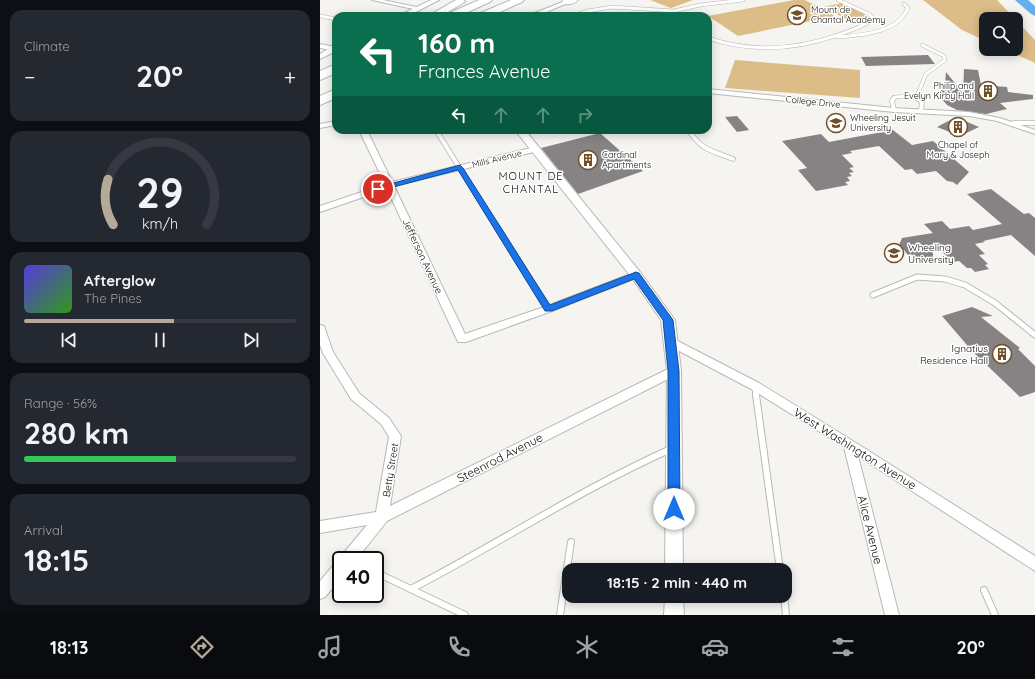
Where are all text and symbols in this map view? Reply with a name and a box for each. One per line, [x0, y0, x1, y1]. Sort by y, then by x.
school or university icon: Mount de Chantal Academy [786, 4, 808, 26]
place label: Mount de Chantal Academy [811, 4, 885, 25]
map controls [979, 12, 1023, 56]
button: search [979, 12, 1023, 56]
text: 160 m [418, 25, 495, 60]
icon: left [352, 28, 404, 80]
text: Climate [24, 38, 70, 54]
text: 20° [136, 57, 183, 95]
text: Frances Avenue [418, 60, 550, 83]
text: − [24, 63, 35, 91]
text: + [284, 63, 296, 91]
place label: Philip and Evelyn Kirby Hall [904, 80, 974, 101]
building icon: Philip and Evelyn Kirby Hall [977, 80, 999, 102]
street label: College Drive [785, 93, 841, 110]
icon: left [448, 104, 470, 126]
icon: ahead [490, 104, 512, 126]
icon: ahead [532, 104, 554, 126]
icon: right [574, 104, 596, 126]
school or university icon: Wheeling Jesuit University [825, 112, 847, 134]
place label: Wheeling Jesuit University [850, 112, 916, 133]
building icon: Chapel of Mary & Joseph [947, 116, 969, 138]
place label: Chapel of Mary & Joseph [927, 139, 989, 160]
street label: Mills Avenue [471, 147, 523, 170]
building icon: Cardinal Apartments [577, 149, 599, 171]
place label: Cardinal Apartments [602, 149, 651, 170]
text: 29 [136, 165, 184, 217]
district label: MOUNT DE CHANTAL [498, 169, 564, 196]
pin [361, 172, 395, 206]
icon: arrive [367, 178, 389, 200]
text: km/h [142, 214, 178, 232]
street label: Jefferson Avenue [399, 217, 446, 296]
place label: Wheeling University [908, 241, 954, 266]
school or university icon: Wheeling University [883, 242, 905, 264]
text: Afterglow [84, 271, 156, 290]
text: The Pines [84, 290, 142, 306]
icon: previous [58, 329, 80, 351]
icon: pause [149, 329, 171, 351]
icon: next [240, 329, 262, 351]
place label: Ignatius Residence Hall [920, 342, 988, 367]
building icon: Ignatius Residence Hall [991, 343, 1013, 365]
text: Range · 56% [24, 395, 97, 411]
street label: West Washington Avenue [791, 405, 920, 493]
text: 280 km [24, 414, 129, 452]
street label: Steenrod Avenue [454, 429, 545, 486]
street label: Betty Street [380, 441, 401, 498]
position arrow [653, 488, 695, 530]
street label: Alice Avenue [855, 494, 886, 566]
text: Arrival [24, 522, 63, 538]
text: 18:15 [24, 541, 89, 579]
speed limit sign: 40 [332, 551, 384, 603]
text: 18:15 · 2 min · 440 m [607, 573, 747, 592]
icon: directions [188, 633, 216, 661]
icon: music [316, 633, 344, 661]
icon: phone [445, 633, 473, 661]
icon: climate [573, 633, 601, 661]
icon: car [701, 633, 729, 661]
icon: filters [829, 633, 857, 661]
text: 18:13 [50, 636, 88, 659]
text: 20° [957, 636, 985, 659]

